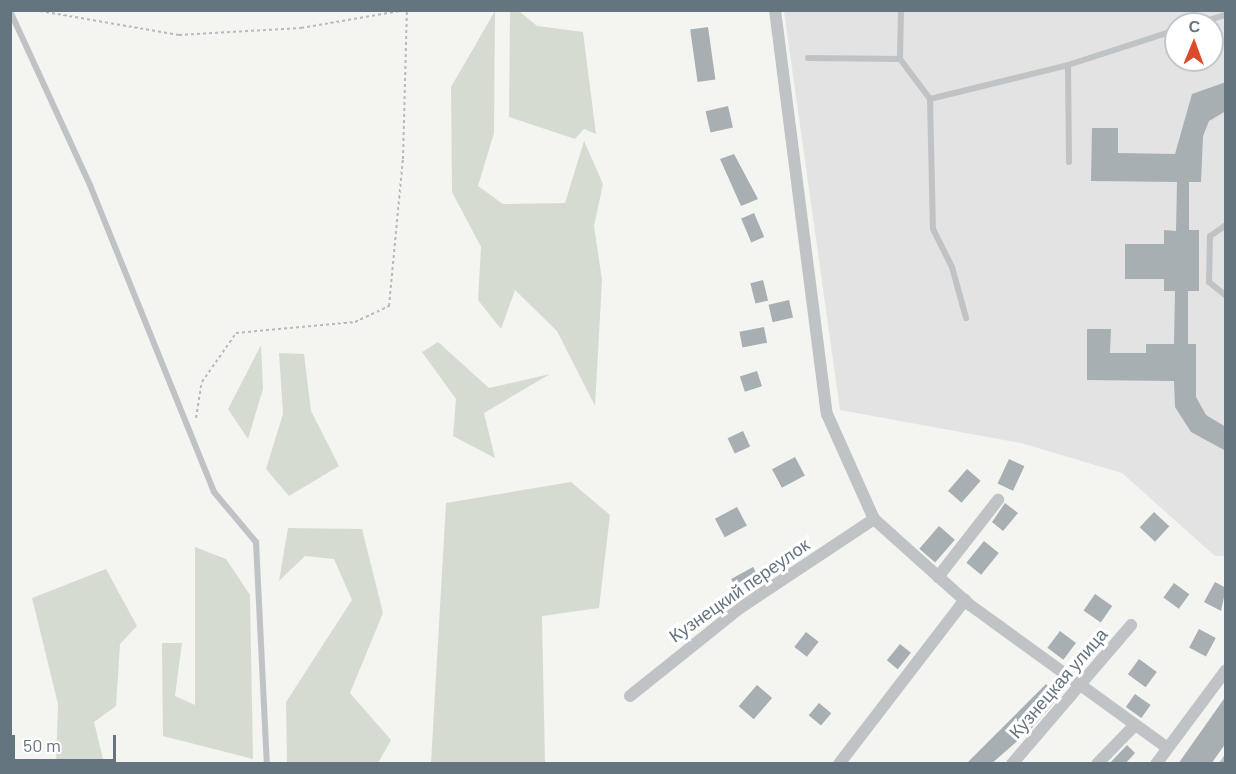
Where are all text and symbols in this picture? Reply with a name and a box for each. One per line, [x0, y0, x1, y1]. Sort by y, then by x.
north arrow [1164, 12, 1224, 72]
text: С [1188, 16, 1200, 35]
street label: Кузнецкий переулок [665, 533, 813, 647]
street label: Кузнецкая улица [1004, 623, 1112, 743]
scale bar [15, 723, 118, 761]
text: 50 m [23, 734, 61, 756]

